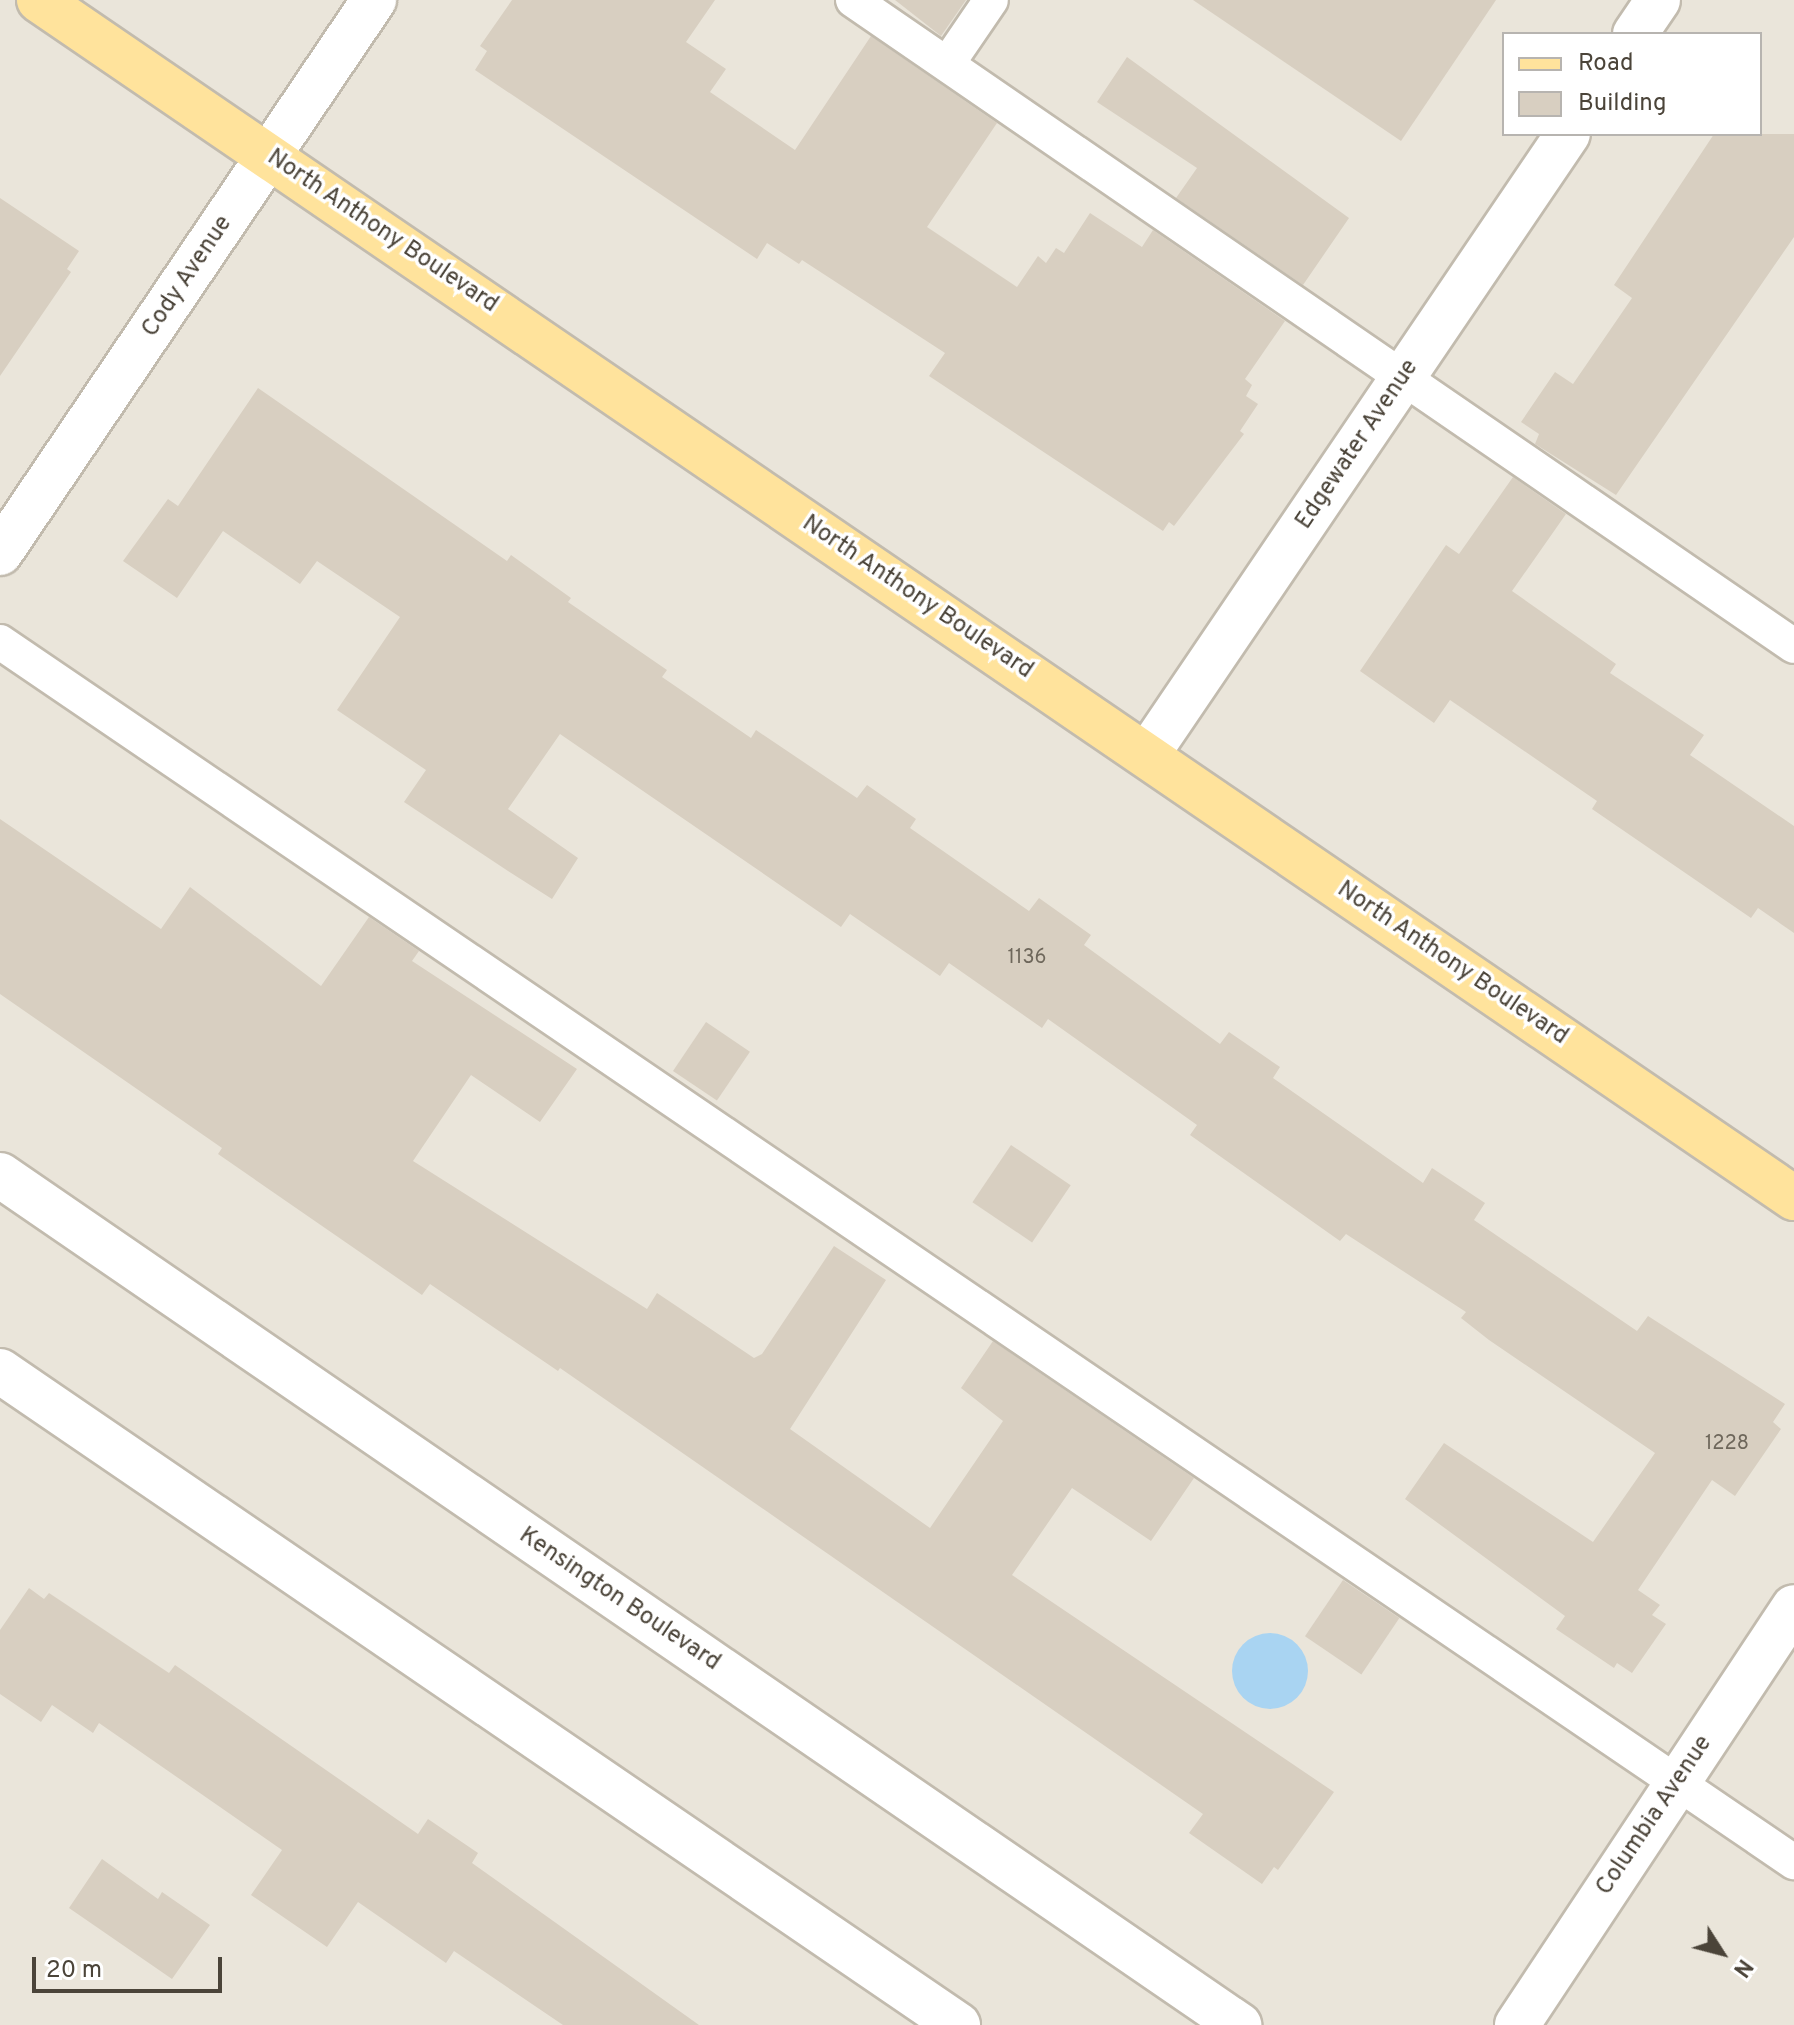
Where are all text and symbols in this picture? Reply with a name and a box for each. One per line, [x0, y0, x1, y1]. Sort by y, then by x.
legend [1502, 32, 1762, 136]
text: Road [1578, 49, 1634, 79]
text: Building [1578, 89, 1667, 119]
street label: North Anthony Boulevard [261, 144, 503, 320]
street label: Cody Avenue [137, 210, 239, 344]
street label: Edgewater Avenue [1290, 354, 1426, 536]
street label: North Anthony Boulevard [796, 510, 1038, 686]
street label: North Anthony Boulevard [1331, 876, 1573, 1052]
house number: 1136 [1008, 946, 1046, 970]
house number: 1228 [1705, 1432, 1749, 1456]
street label: Kensington Boulevard [513, 1522, 725, 1678]
street label: Columbia Avenue [1591, 1730, 1719, 1902]
north arrow [1682, 1913, 1762, 1993]
scale bar [36, 1941, 226, 1991]
text: N [1726, 1953, 1757, 1982]
text: 20 m [46, 1956, 102, 1986]

